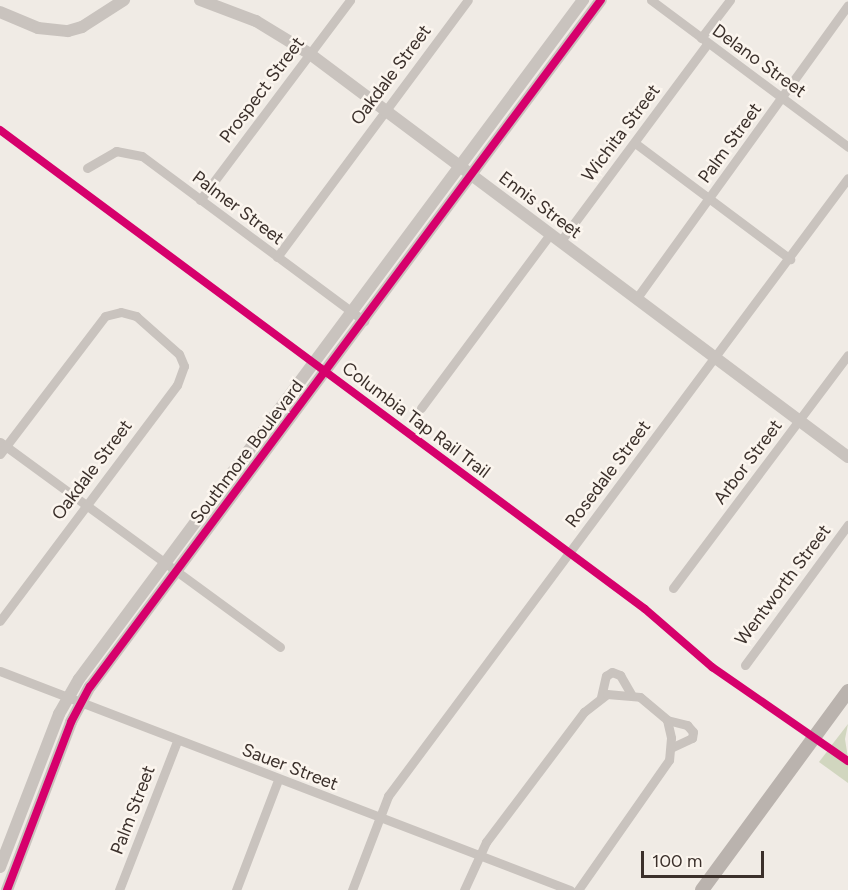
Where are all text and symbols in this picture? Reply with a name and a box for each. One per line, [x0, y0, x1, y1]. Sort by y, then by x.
street label: Delano Street [708, 20, 810, 102]
street label: Oakdale Street [346, 21, 436, 129]
street label: Prospect Street [215, 33, 309, 147]
street label: Wichita Street [577, 80, 665, 186]
street label: Palm Street [694, 99, 766, 187]
street label: Palmer Street [188, 166, 288, 250]
street label: Ennis Street [494, 167, 586, 243]
street label: Columbia Tap Rail Trail [338, 357, 494, 483]
street label: Southmore Boulevard [186, 376, 308, 528]
street label: Arbor Street [709, 415, 787, 509]
street label: Oakdale Street [47, 416, 137, 524]
street label: Rosedale Street [561, 416, 655, 532]
street label: Wentworth Street [731, 520, 835, 650]
street label: Sauer Street [239, 739, 341, 795]
street label: Palm Street [106, 762, 160, 858]
scale bar [644, 839, 767, 877]
text: 100 m [652, 850, 702, 872]

